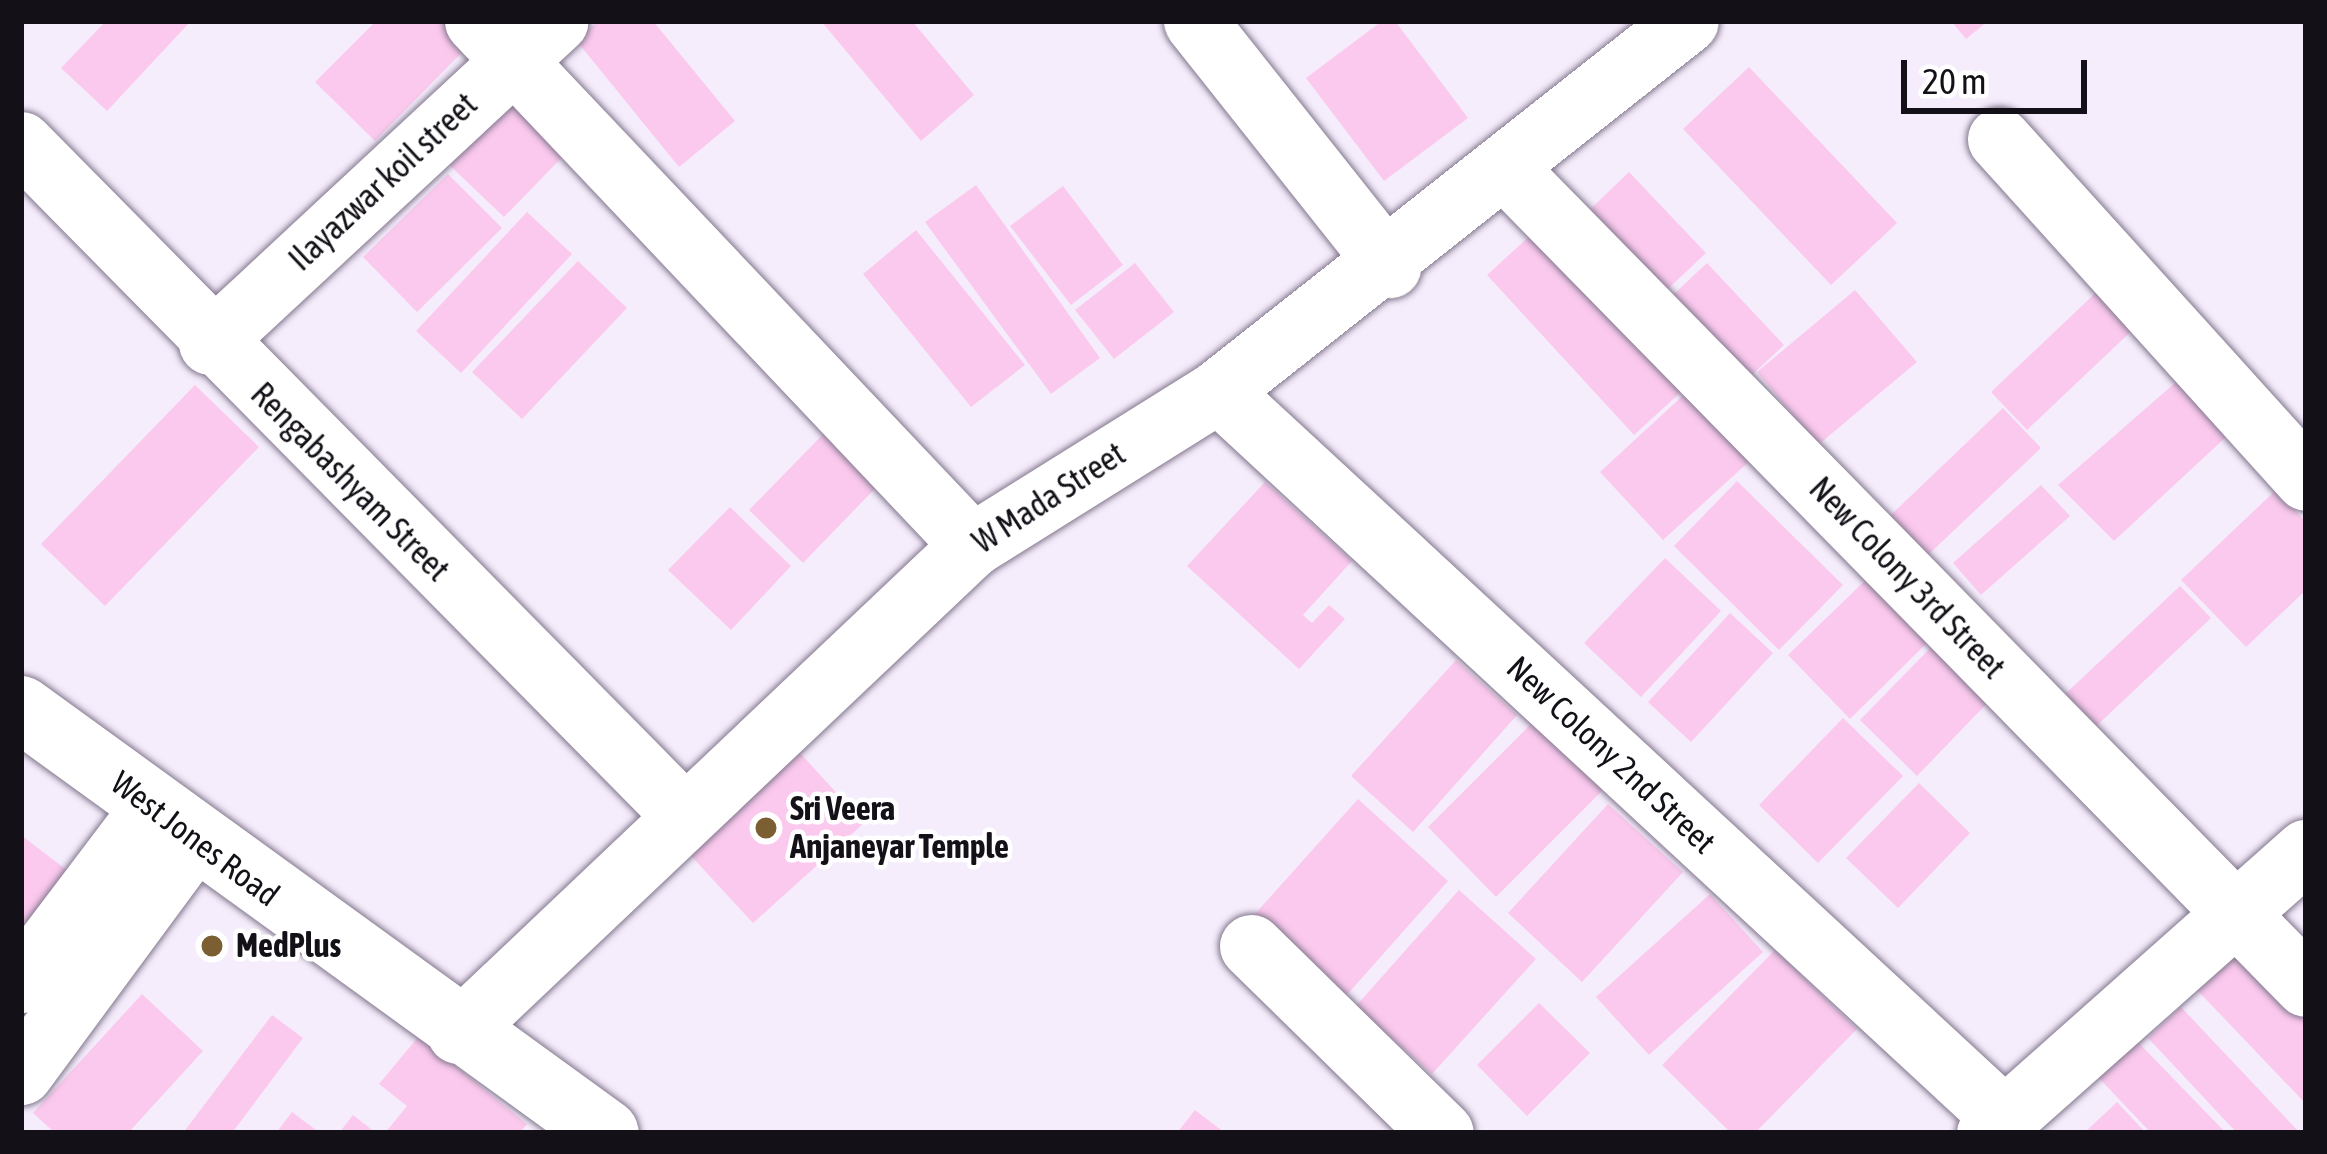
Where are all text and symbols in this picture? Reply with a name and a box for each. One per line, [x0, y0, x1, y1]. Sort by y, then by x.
scale bar [1907, 36, 2093, 110]
text: 20 m [1922, 60, 1987, 102]
street label: Ilayazwar koil street [281, 85, 485, 279]
street label: Rengabashyam Street [243, 375, 457, 589]
street label: W Mada Street [965, 434, 1133, 562]
street label: New Colony 3rd Street [1801, 469, 2013, 687]
street label: New Colony 2nd Street [1498, 648, 1724, 862]
street label: West Jones Road [103, 763, 287, 915]
place label: Sri Veera Anjaneyar Temple [790, 789, 1009, 867]
marker: Sri Veera Anjaneyar Temple [753, 815, 779, 841]
place label: MedPlus [236, 926, 341, 966]
marker: MedPlus [199, 933, 225, 959]

